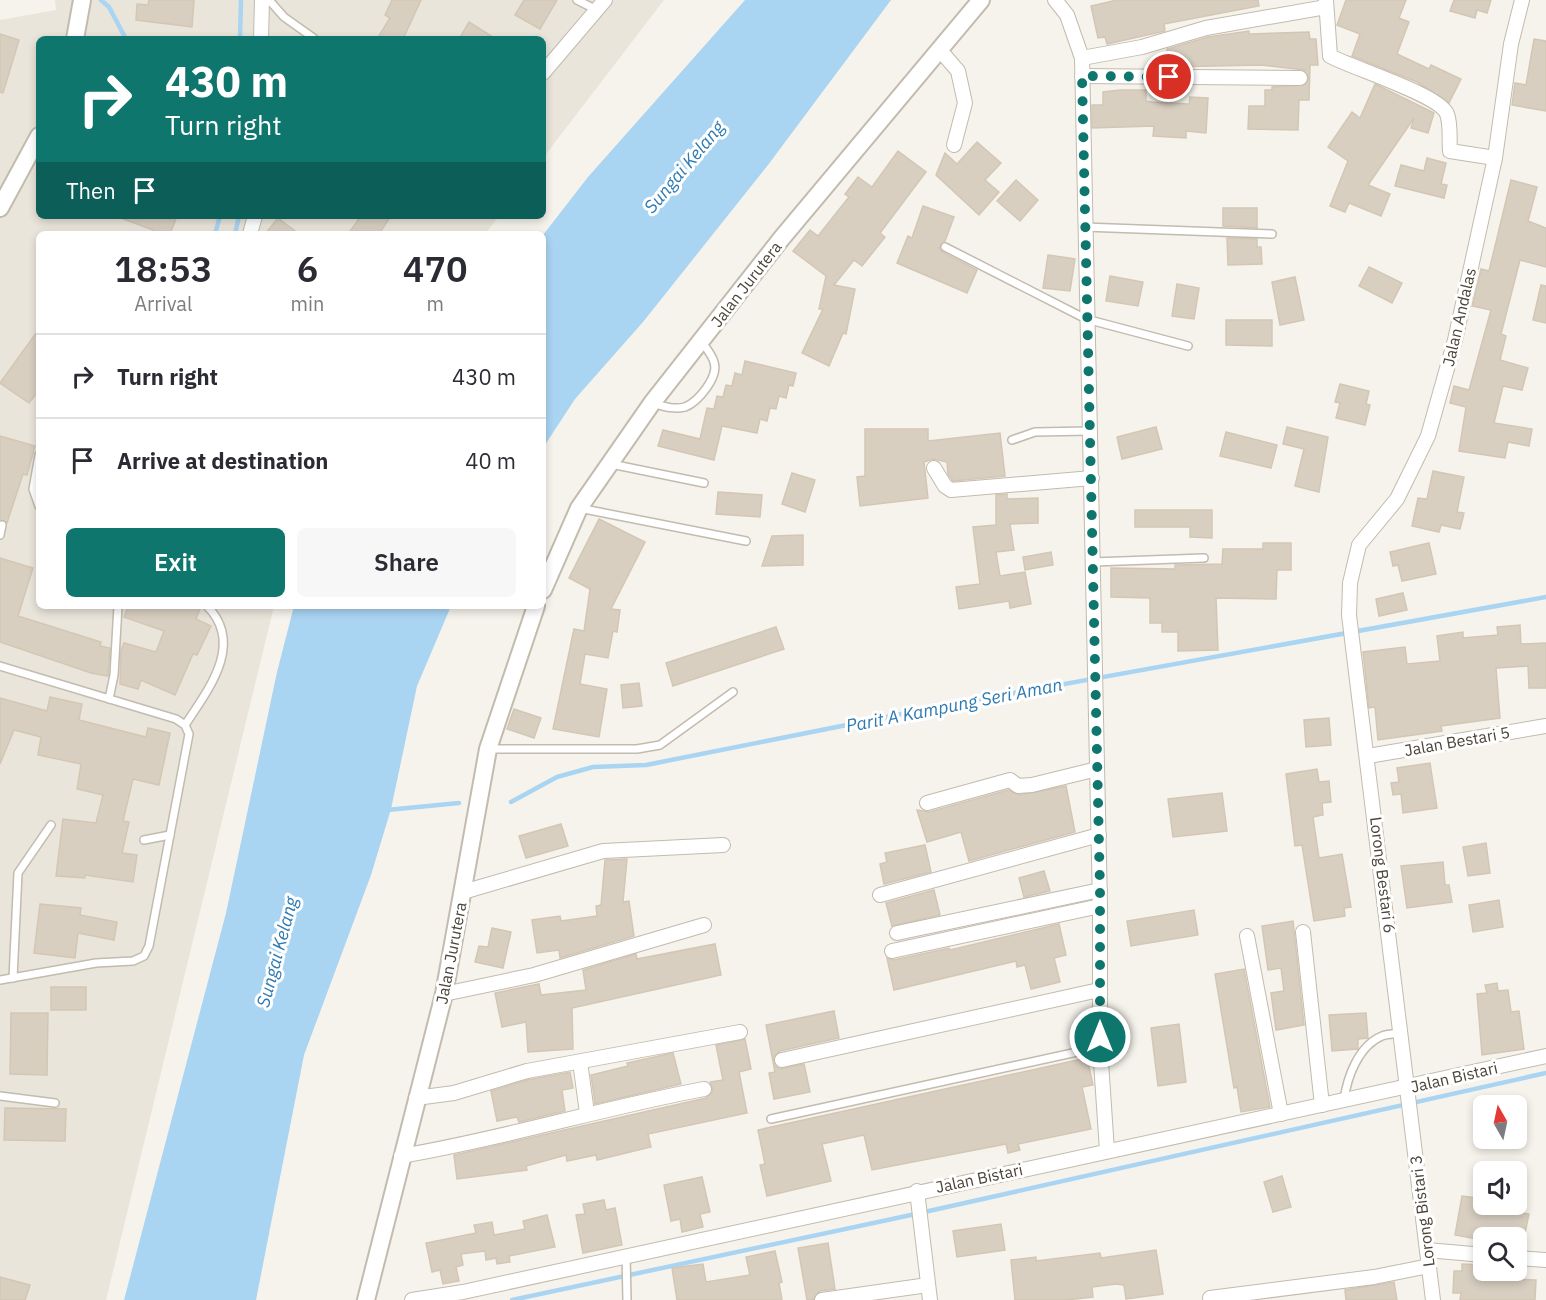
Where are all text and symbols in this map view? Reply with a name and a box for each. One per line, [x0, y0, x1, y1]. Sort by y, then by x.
pin [1143, 51, 1194, 102]
text: 430 m [165, 54, 288, 109]
icon: right [66, 60, 144, 138]
icon: arrive [1152, 60, 1185, 93]
text: Turn right [165, 107, 282, 142]
water label: Sungai Kelang [639, 116, 730, 218]
icon: arrive [128, 174, 161, 207]
text: Then [66, 176, 116, 205]
street label: Jalan Jurutera [706, 237, 786, 331]
text: 18:53 [114, 245, 212, 292]
text: 6 [297, 245, 318, 292]
text: 470 [403, 245, 468, 292]
street label: Jalan Andalas [1438, 266, 1480, 368]
text: Arrival [134, 290, 192, 317]
text: min [291, 290, 324, 317]
text: m [426, 290, 444, 317]
icon: right [66, 360, 99, 393]
text: Turn right [117, 362, 218, 391]
text: 430 m [452, 362, 516, 391]
icon: arrive [66, 444, 99, 477]
text: Arrive at destination [117, 446, 328, 475]
text: 40 m [465, 446, 516, 475]
button: Exit [66, 528, 285, 597]
button: Share [297, 528, 516, 597]
water label: Parit A Kampung Seri Aman [844, 673, 1064, 737]
street label: Jalan Bestari 5 [1403, 722, 1511, 760]
street label: Lorong Bestari 6 [1366, 816, 1400, 934]
water label: Sungai Kelang [251, 893, 303, 1010]
street label: Jalan Jurutera [431, 900, 471, 1006]
position arrow [1068, 1005, 1132, 1069]
street label: Jalan Bistari [1409, 1057, 1499, 1097]
north arrow [1473, 1095, 1527, 1149]
map controls [1473, 1095, 1527, 1281]
street label: Lorong Bistari 3 [1405, 1154, 1439, 1268]
street label: Jalan Bistari [934, 1159, 1024, 1197]
button: sound [1473, 1161, 1527, 1215]
button: search [1473, 1227, 1527, 1281]

